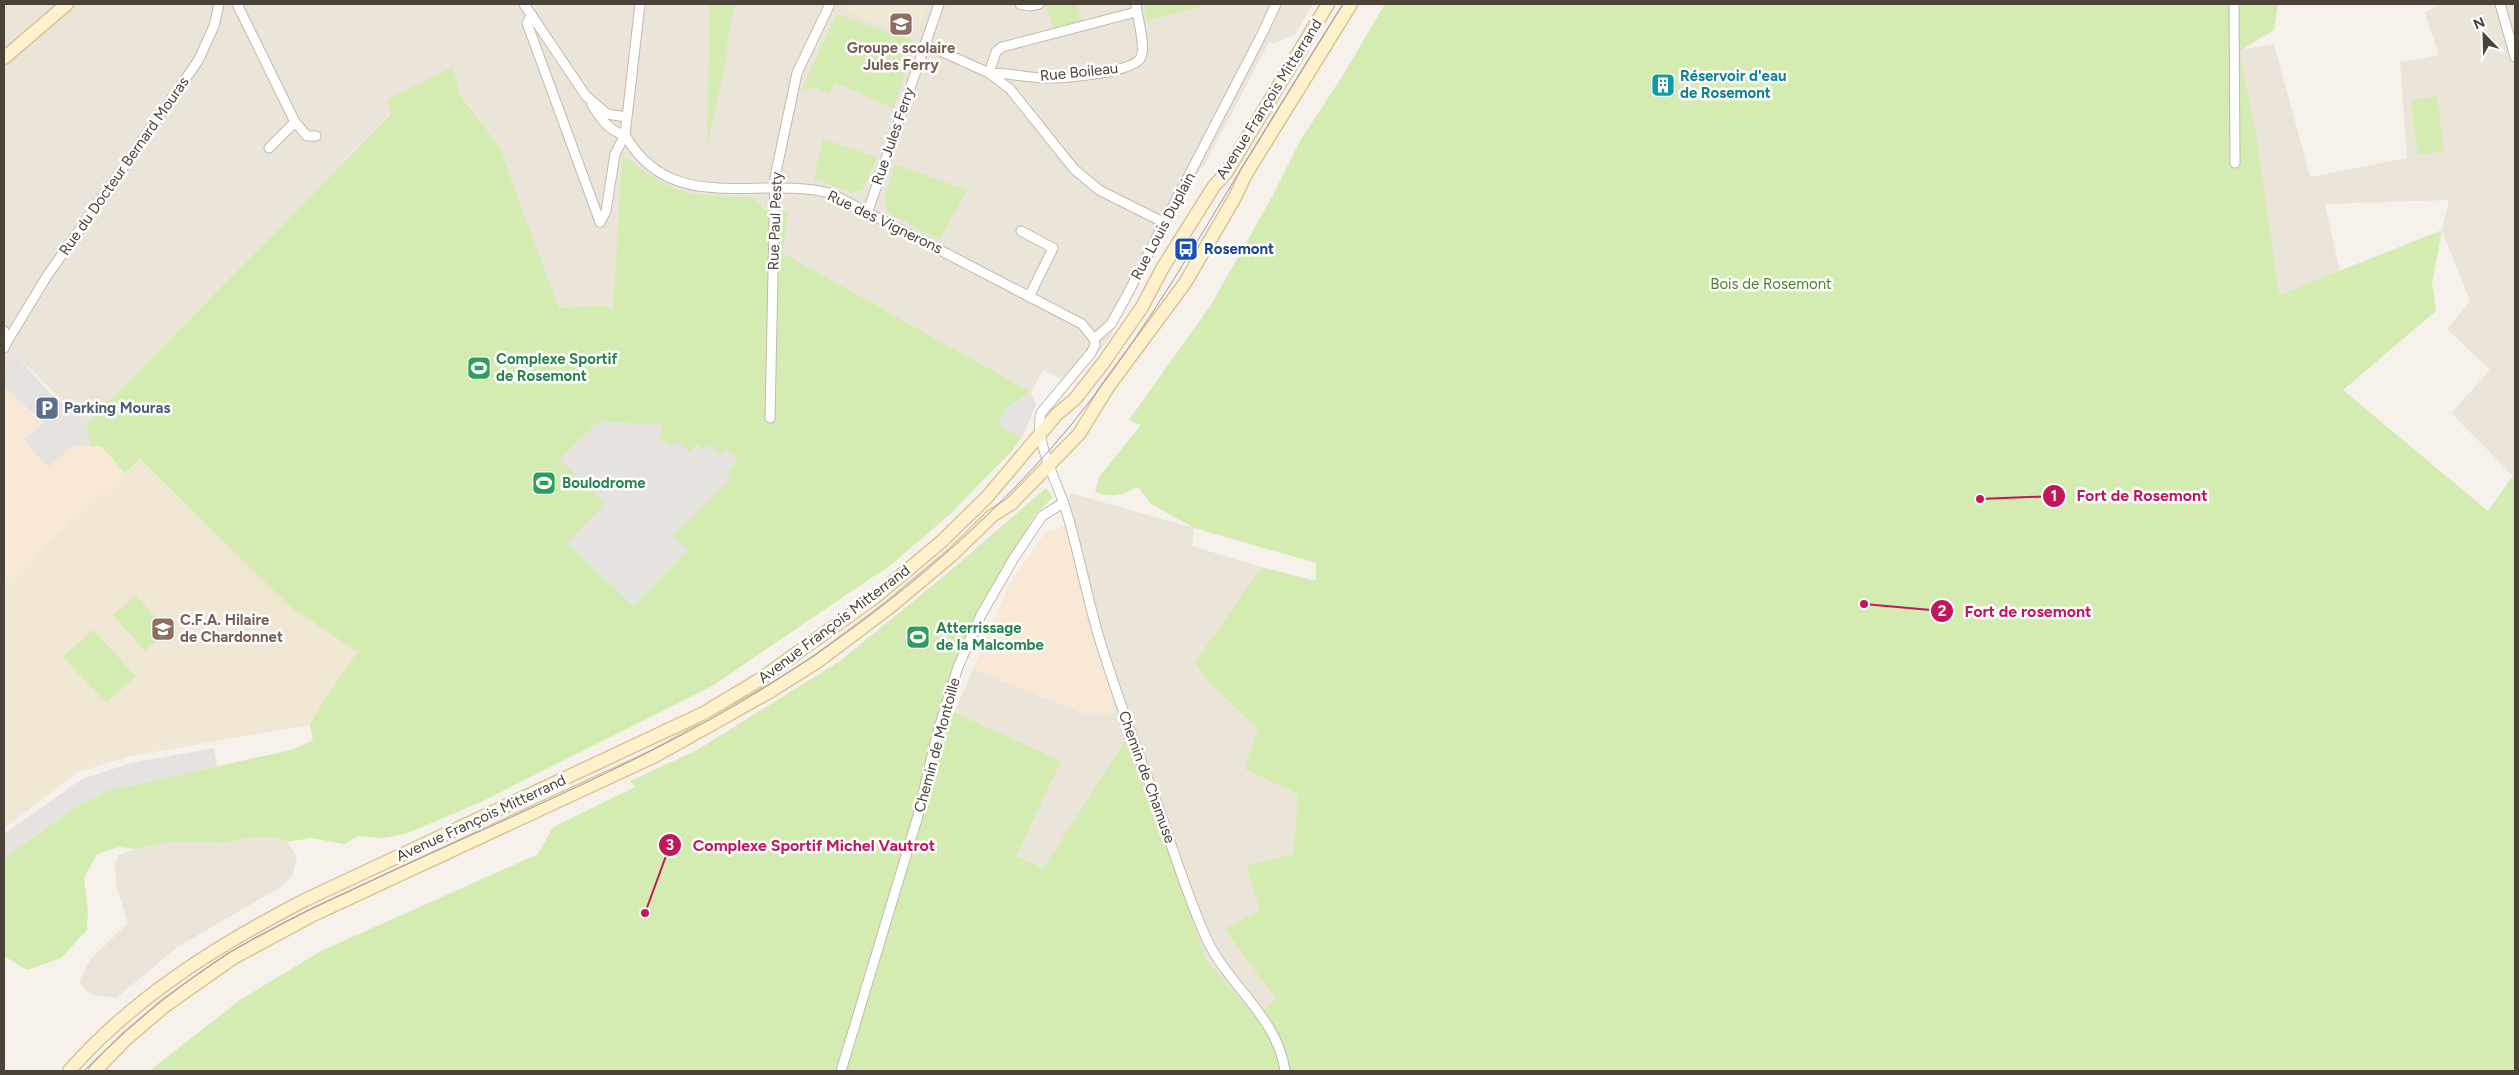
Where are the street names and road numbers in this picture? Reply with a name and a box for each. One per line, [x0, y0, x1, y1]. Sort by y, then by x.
street label: Avenue François Mitterrand [1212, 16, 1326, 182]
street label: Rue Boileau [1039, 59, 1119, 85]
street label: Rue du Docteur Bernard Mouras [55, 73, 193, 259]
street label: Rue Jules Ferry [868, 85, 918, 187]
street label: Rue Louis Duplain [1127, 169, 1199, 283]
street label: Rue Paul Pesty [764, 171, 786, 271]
street label: Rue des Vignerons [825, 186, 945, 258]
street label: Avenue François Mitterrand [755, 561, 913, 687]
street label: Chemin de Montoille [910, 676, 964, 814]
street label: Chemin de Chamuse [1115, 708, 1179, 846]
street label: Avenue François Mitterrand [393, 771, 569, 865]

